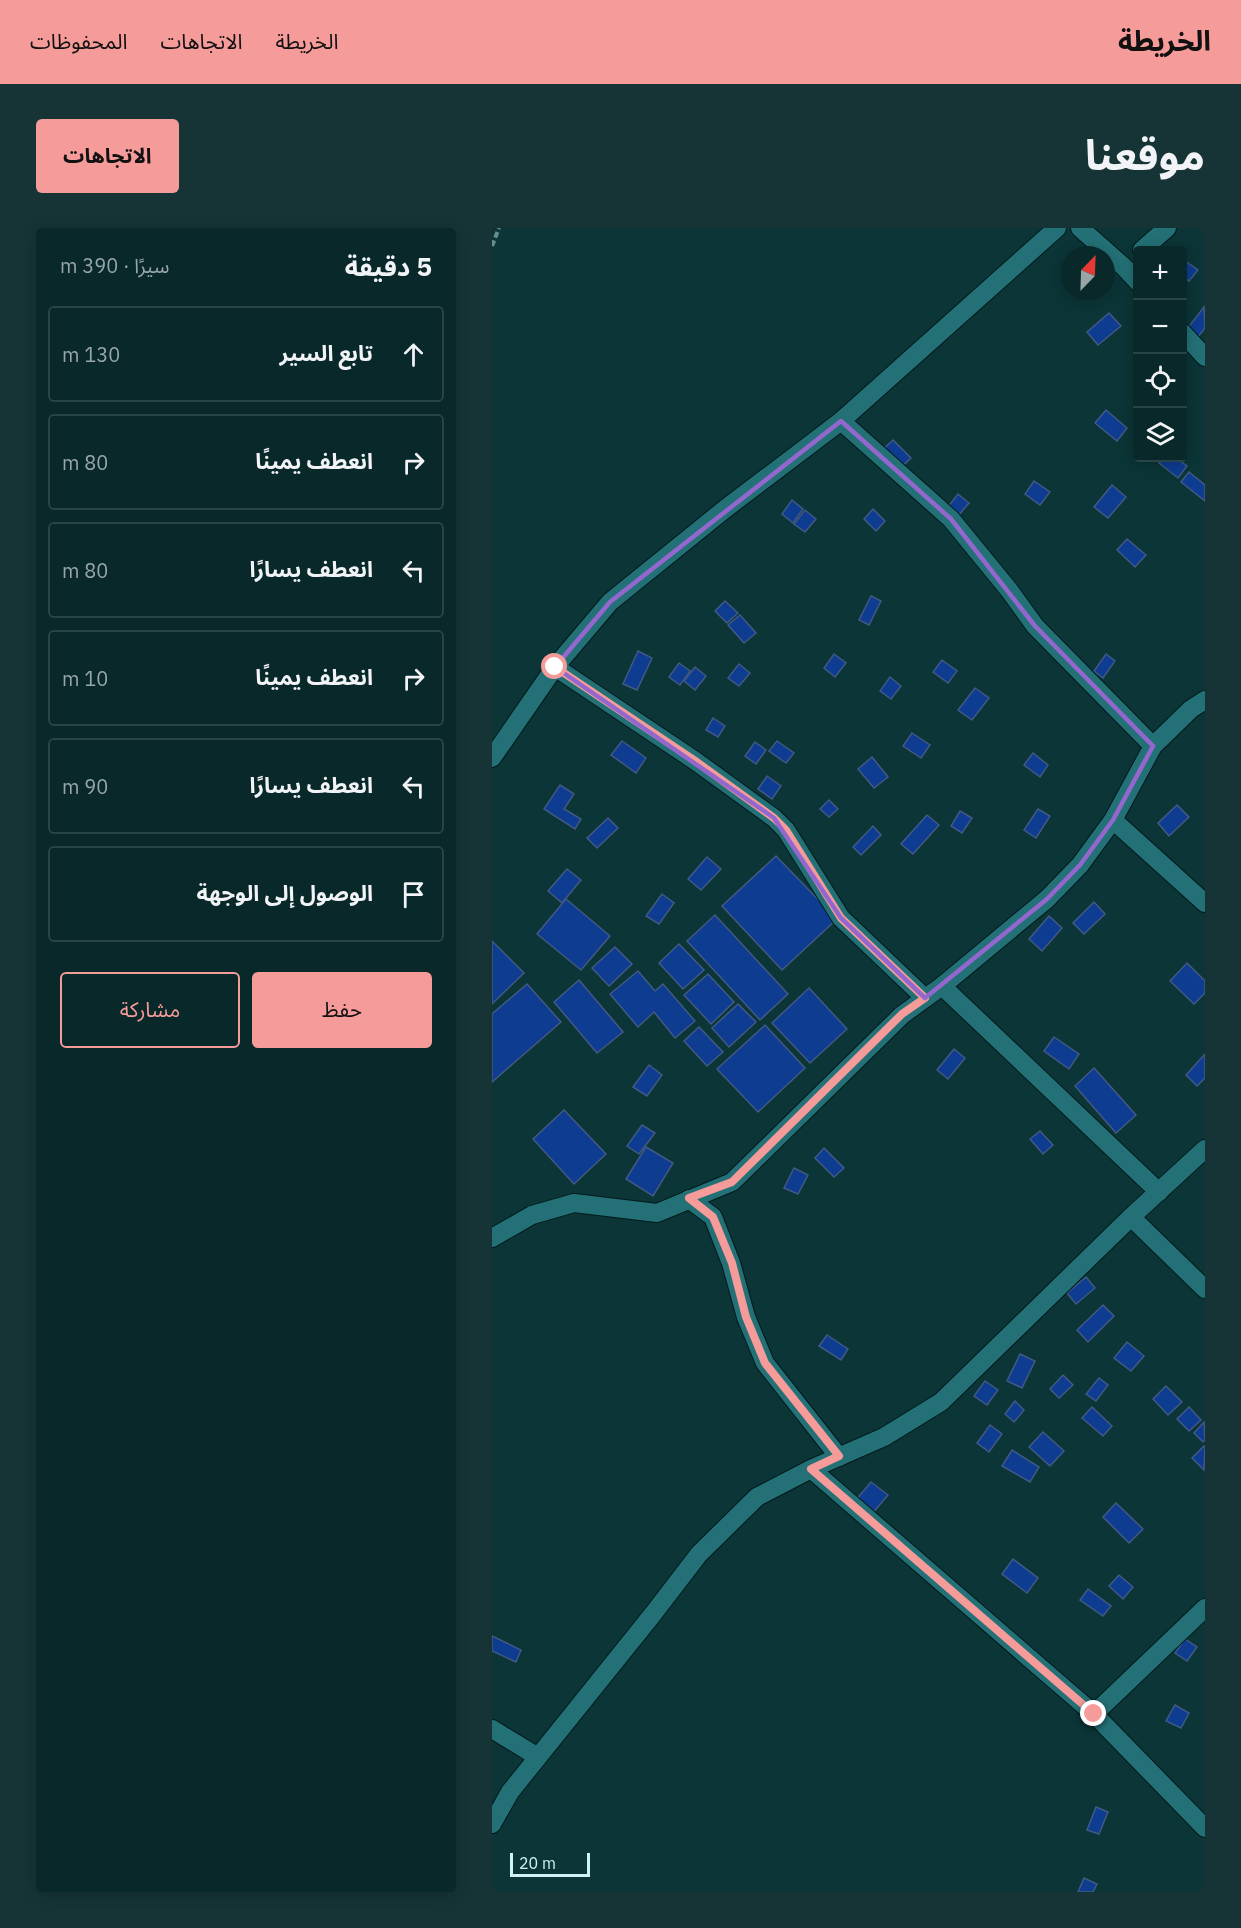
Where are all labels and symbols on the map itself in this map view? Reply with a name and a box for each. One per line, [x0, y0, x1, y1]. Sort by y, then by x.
north arrow [1061, 246, 1115, 300]
route start [541, 653, 567, 679]
route end [1080, 1700, 1106, 1726]
scale bar [510, 1850, 590, 1878]

